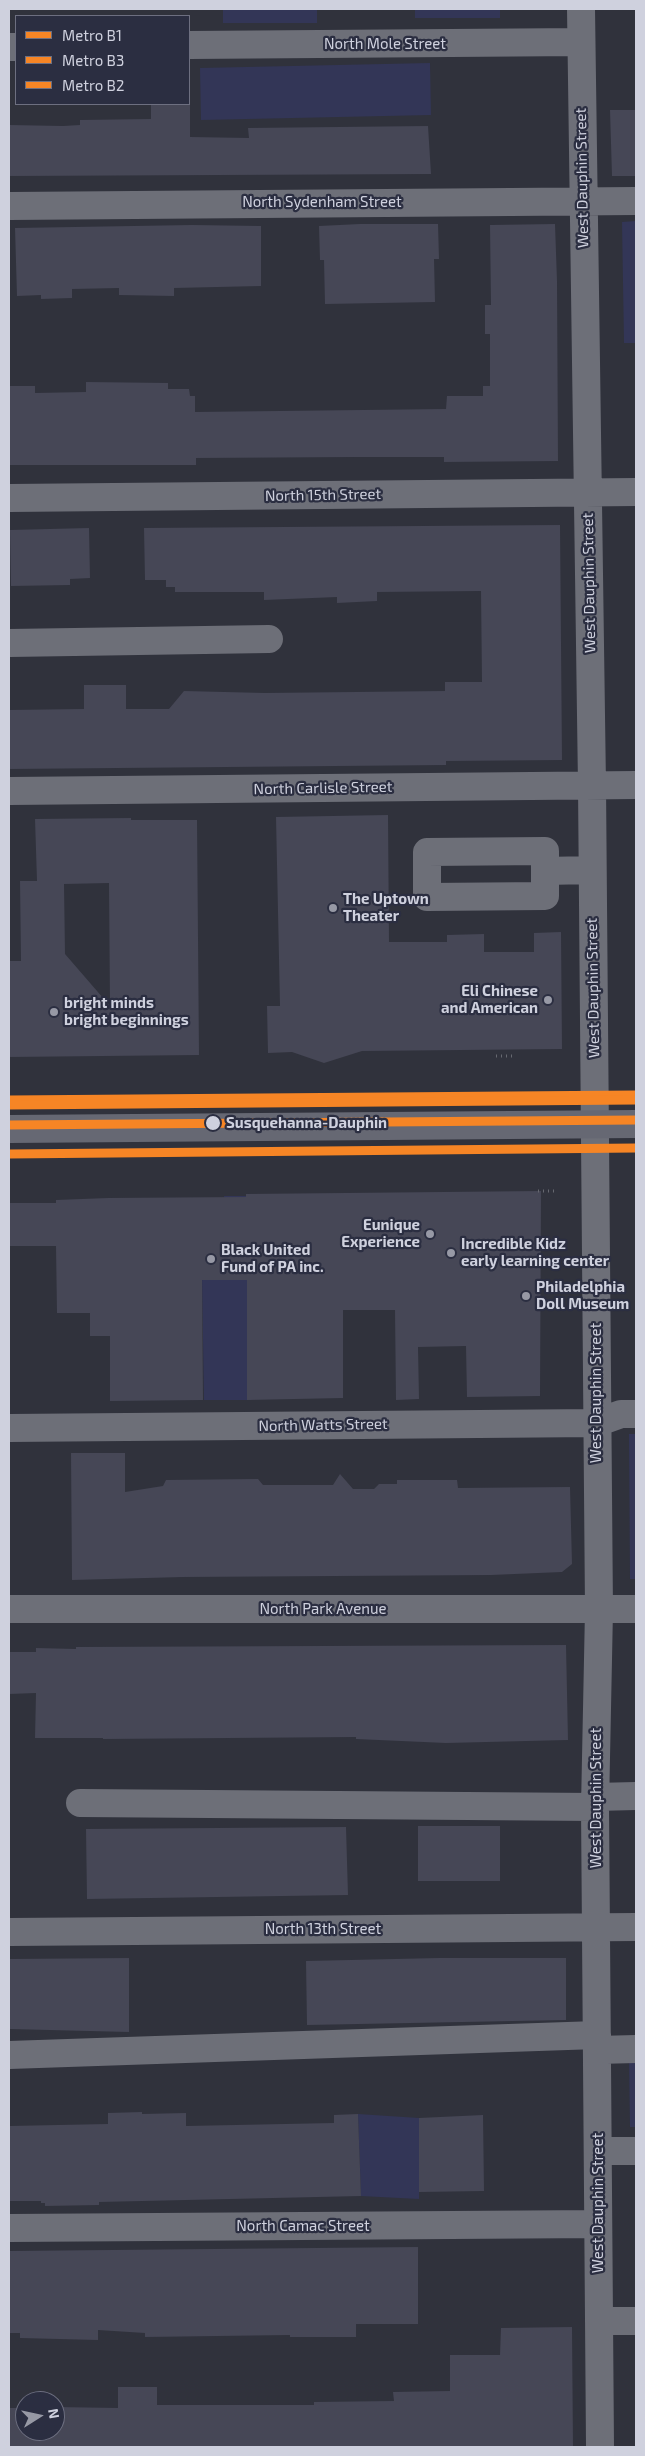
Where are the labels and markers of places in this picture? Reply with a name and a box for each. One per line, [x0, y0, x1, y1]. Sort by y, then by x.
place label: The Uptown Theater [343, 890, 429, 925]
marker: The Uptown Theater [327, 902, 339, 914]
place label: Eli Chinese and American [441, 982, 538, 1017]
place label: bright minds bright beginnings [64, 994, 189, 1029]
marker: Eli Chinese and American [542, 994, 554, 1006]
marker: bright minds bright beginnings [48, 1006, 60, 1018]
marker: Susquehanna-Dauphin [204, 1114, 222, 1132]
place label: Susquehanna-Dauphin [226, 1114, 387, 1132]
place label: Eunique Experience [341, 1216, 420, 1251]
marker: Eunique Experience [424, 1228, 436, 1240]
place label: Incredible Kidz early learning center [461, 1235, 609, 1270]
place label: Black United Fund of PA inc. [221, 1241, 324, 1276]
marker: Incredible Kidz early learning center [445, 1247, 457, 1259]
marker: Black United Fund of PA inc. [205, 1253, 217, 1265]
place label: Philadelphia Doll Museum [536, 1278, 629, 1313]
marker: Philadelphia Doll Museum [520, 1290, 532, 1302]

